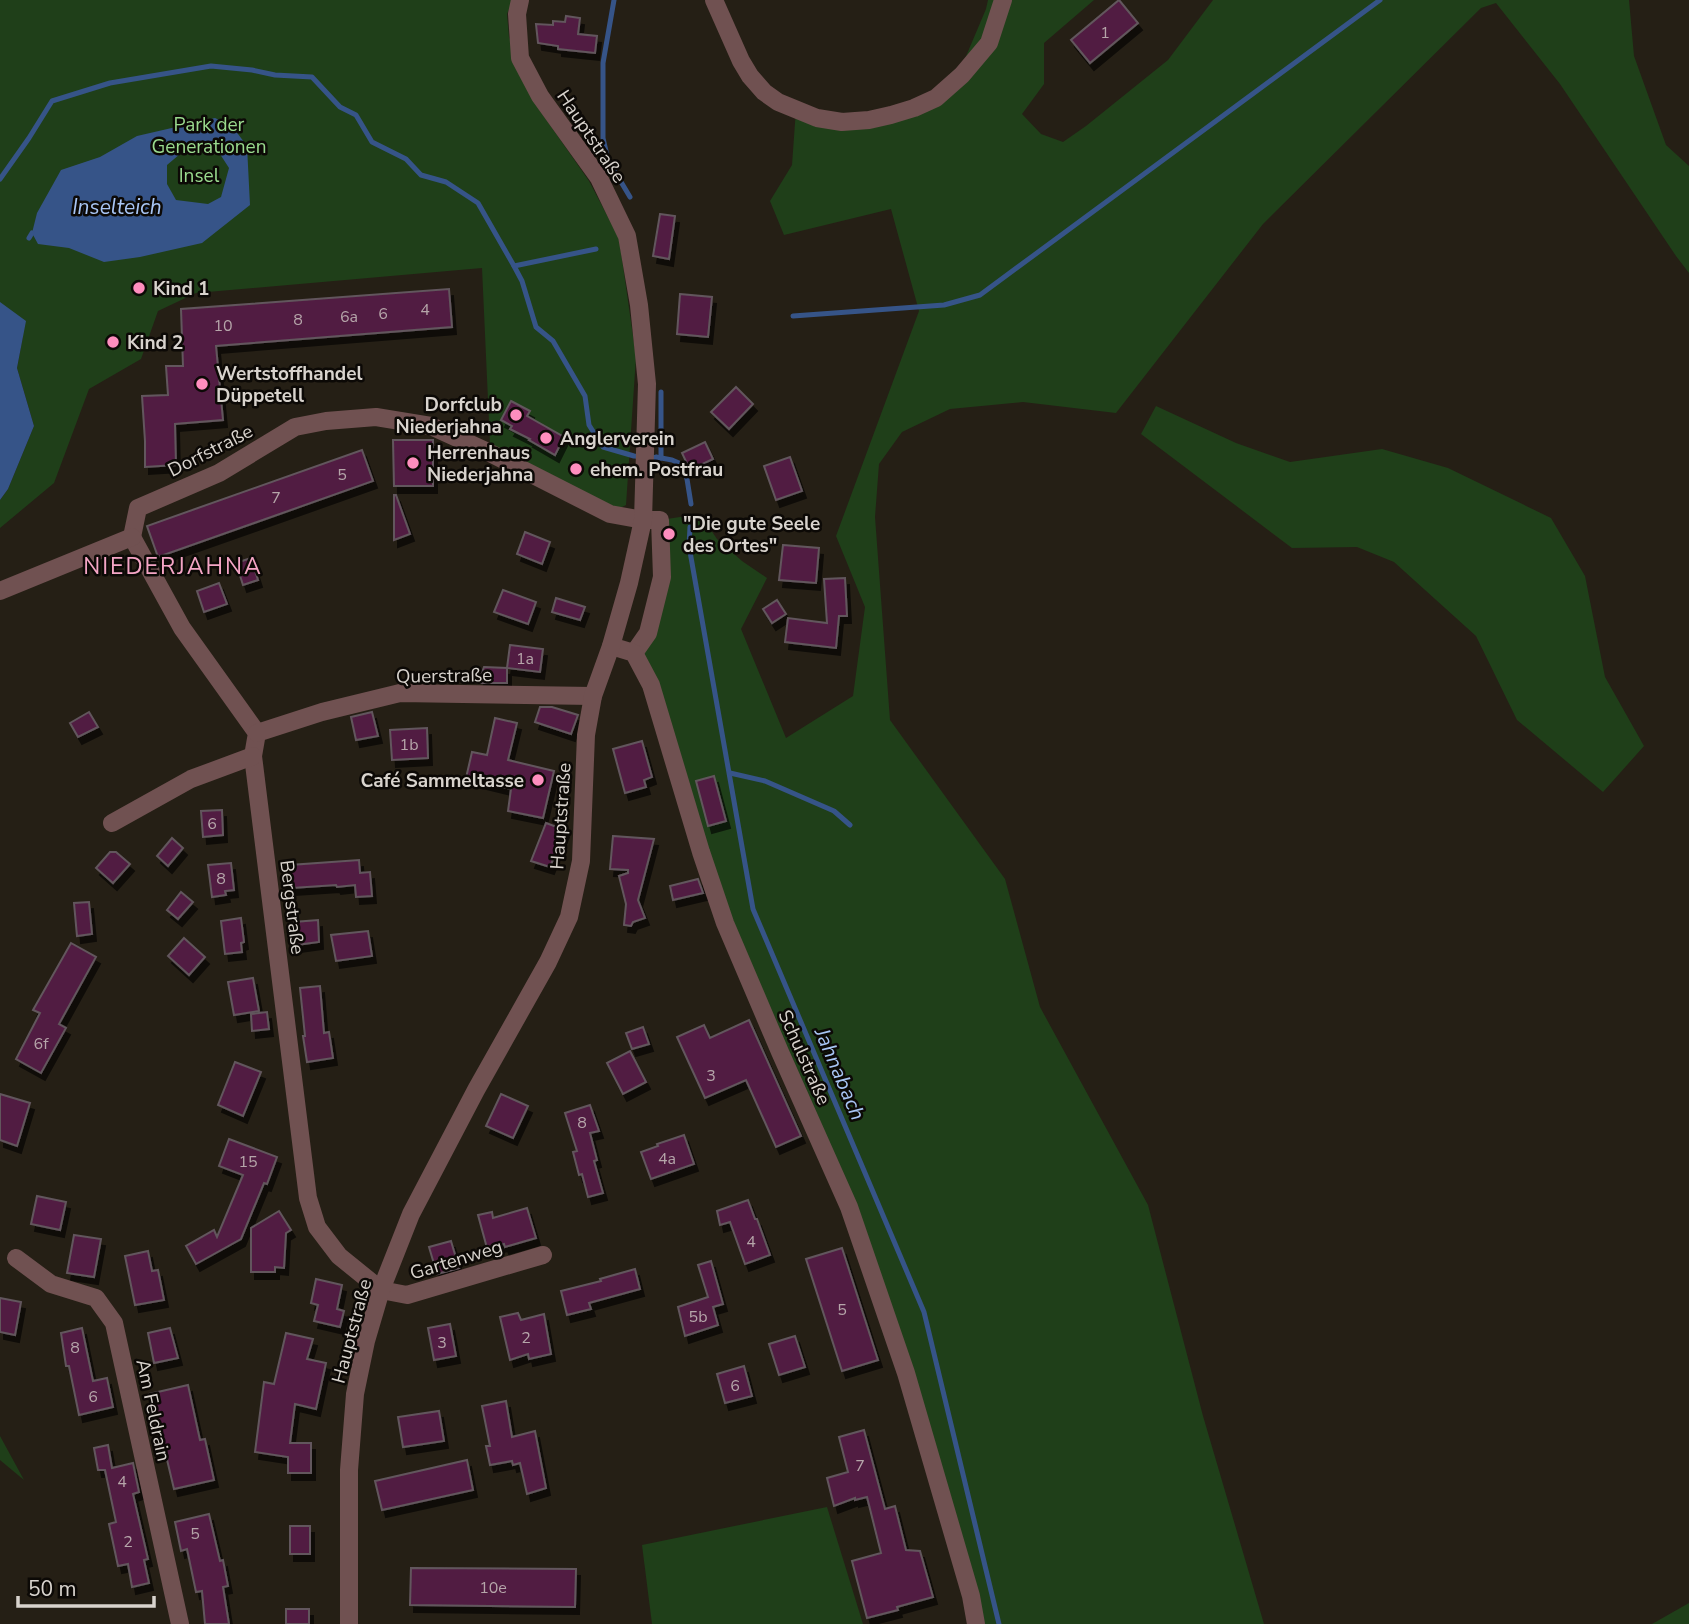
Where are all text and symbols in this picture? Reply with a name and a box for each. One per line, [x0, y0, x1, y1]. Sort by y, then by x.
house number: 1 [1100, 22, 1110, 44]
street label: Hauptstraße [550, 85, 632, 188]
park label: Park der Generationen [152, 112, 266, 160]
park label: Insel [179, 163, 220, 189]
water label: Inselteich [72, 193, 162, 221]
place label: Kind 1 [153, 276, 210, 302]
marker: Kind 1 [131, 280, 147, 296]
house number: 4 [420, 299, 430, 321]
house number: 6 [378, 303, 388, 325]
house number: 6a [340, 306, 358, 328]
house number: 8 [293, 309, 303, 331]
house number: 10 [213, 315, 233, 337]
place label: Kind 2 [127, 330, 184, 356]
marker: Kind 2 [105, 334, 121, 350]
place label: Wertstoffhandel Düppetell [216, 361, 363, 409]
marker: Wertstoffhandel Düppetell [194, 376, 210, 392]
place label: Dorfclub Niederjahna [396, 392, 502, 440]
marker: Dorfclub Niederjahna [508, 407, 524, 423]
street label: Dorfstraße [163, 418, 258, 483]
place label: Anglerverein [560, 426, 675, 452]
marker: Anglerverein [538, 430, 554, 446]
place label: Herrenhaus Niederjahna [427, 440, 533, 488]
marker: Herrenhaus Niederjahna [405, 455, 421, 471]
place label: ehem. Postfrau [590, 457, 723, 483]
marker: ehem. Postfrau [568, 461, 584, 477]
house number: 5 [337, 464, 347, 486]
house number: 7 [271, 487, 281, 509]
place label: "Die gute Seele des Ortes" [683, 511, 820, 559]
marker: "Die gute Seele des Ortes" [661, 526, 677, 542]
district label: NIEDERJAHNA [83, 551, 263, 582]
house number: 1a [516, 648, 534, 670]
street label: Querstraße [396, 662, 492, 690]
house number: 1b [400, 734, 418, 756]
street label: Hauptstraße [544, 762, 578, 870]
place label: Café Sammeltasse [361, 768, 524, 794]
marker: Café Sammeltasse [530, 772, 546, 788]
house number: 6 [207, 813, 217, 835]
street label: Bergstraße [273, 858, 311, 956]
house number: 8 [216, 868, 226, 890]
street label: Schulstraße [772, 1006, 837, 1109]
water label: Jahnabach [808, 1023, 872, 1125]
house number: 6f [34, 1033, 49, 1055]
house number: 3 [706, 1065, 716, 1087]
house number: 8 [577, 1112, 587, 1134]
house number: 4a [658, 1148, 676, 1170]
house number: 15 [238, 1151, 258, 1173]
house number: 4 [746, 1231, 756, 1253]
street label: Gartenweg [407, 1234, 506, 1286]
street label: Hauptstraße [326, 1276, 378, 1386]
house number: 5 [837, 1299, 847, 1321]
house number: 5b [689, 1306, 707, 1328]
house number: 2 [521, 1327, 531, 1349]
house number: 3 [437, 1332, 447, 1354]
house number: 8 [70, 1337, 80, 1359]
street label: Am Feldrain [130, 1357, 177, 1464]
house number: 6 [730, 1375, 740, 1397]
house number: 6 [88, 1386, 98, 1408]
house number: 7 [855, 1455, 865, 1477]
house number: 4 [117, 1471, 127, 1493]
house number: 5 [190, 1523, 200, 1545]
house number: 2 [123, 1531, 133, 1553]
scale bar [18, 1564, 154, 1608]
text: 50 m [28, 1575, 77, 1603]
house number: 10e [479, 1577, 507, 1599]

